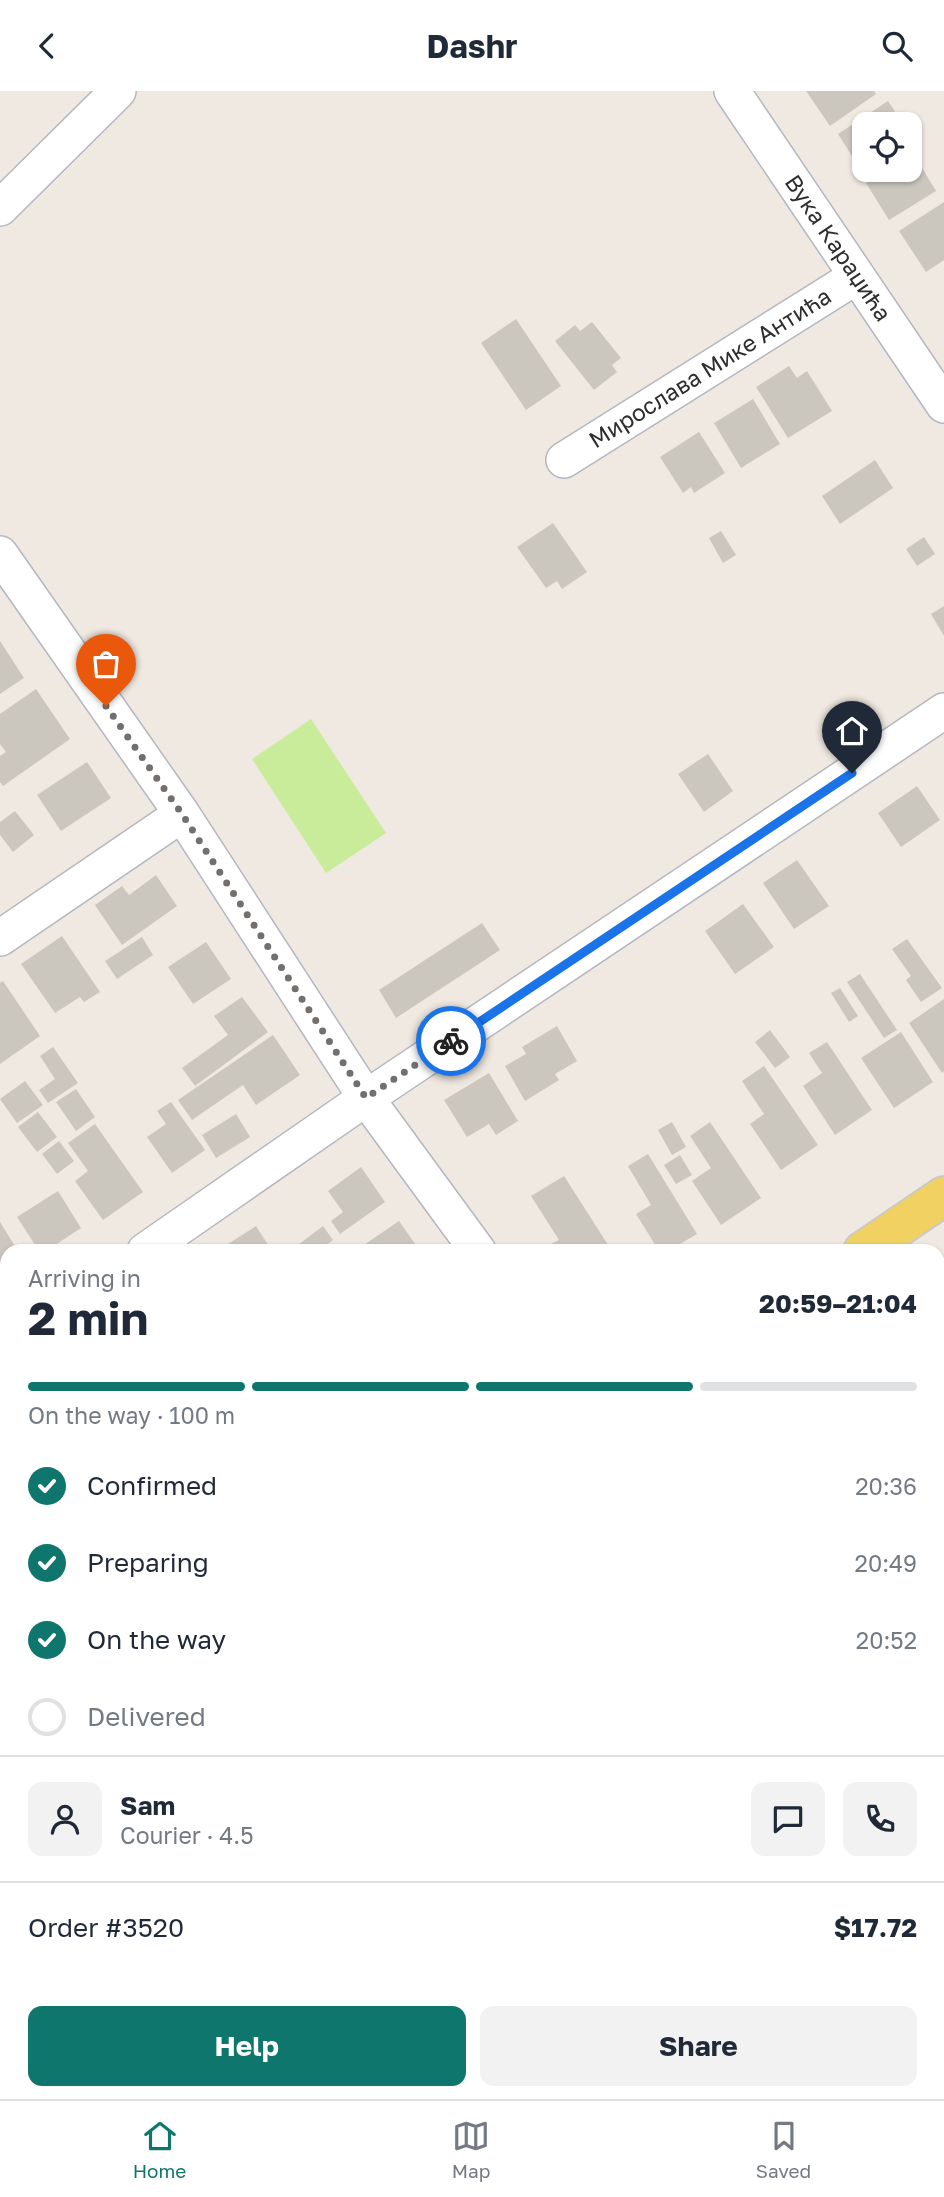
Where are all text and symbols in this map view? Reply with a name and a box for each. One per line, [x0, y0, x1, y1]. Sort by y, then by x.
icon: back [28, 27, 66, 65]
text: Dashr [426, 27, 518, 65]
icon: search [878, 27, 916, 65]
map controls [852, 112, 922, 182]
button: locate [852, 112, 922, 182]
street label: Вука Караџића [780, 169, 898, 326]
street label: Мирослава Мике Антића [583, 281, 836, 453]
pin [76, 634, 136, 706]
icon: bag [87, 645, 125, 683]
pin [822, 701, 882, 773]
icon: home [833, 712, 871, 750]
courier [416, 1006, 486, 1076]
icon: bike [432, 1022, 470, 1060]
text: Arriving in [28, 1264, 141, 1292]
text: 20:59–21:04 [759, 1288, 917, 1319]
text: 2 min [28, 1290, 148, 1345]
text: On the way · 100 m [28, 1401, 235, 1429]
icon: check [28, 1467, 66, 1505]
text: Confirmed [87, 1470, 217, 1501]
text: 20:36 [855, 1472, 917, 1500]
icon: check [28, 1544, 66, 1582]
text: Preparing [87, 1547, 209, 1578]
text: 20:49 [855, 1549, 917, 1577]
icon: check [28, 1621, 66, 1659]
text: On the way [87, 1624, 226, 1655]
text: 20:52 [856, 1626, 917, 1654]
text: Delivered [87, 1701, 206, 1732]
button: person [28, 1782, 102, 1856]
button: chat [751, 1782, 825, 1856]
button: phone [843, 1782, 917, 1856]
text: Sam [120, 1790, 175, 1821]
text: Courier · 4.5 [120, 1821, 253, 1849]
text: Order #3520 [28, 1912, 184, 1943]
text: $17.72 [834, 1912, 917, 1943]
button: Help [28, 2006, 466, 2086]
button: Share [480, 2006, 917, 2086]
tab: Home [133, 2117, 186, 2182]
tab: Map [452, 2117, 490, 2182]
tab: Saved [756, 2117, 811, 2182]

